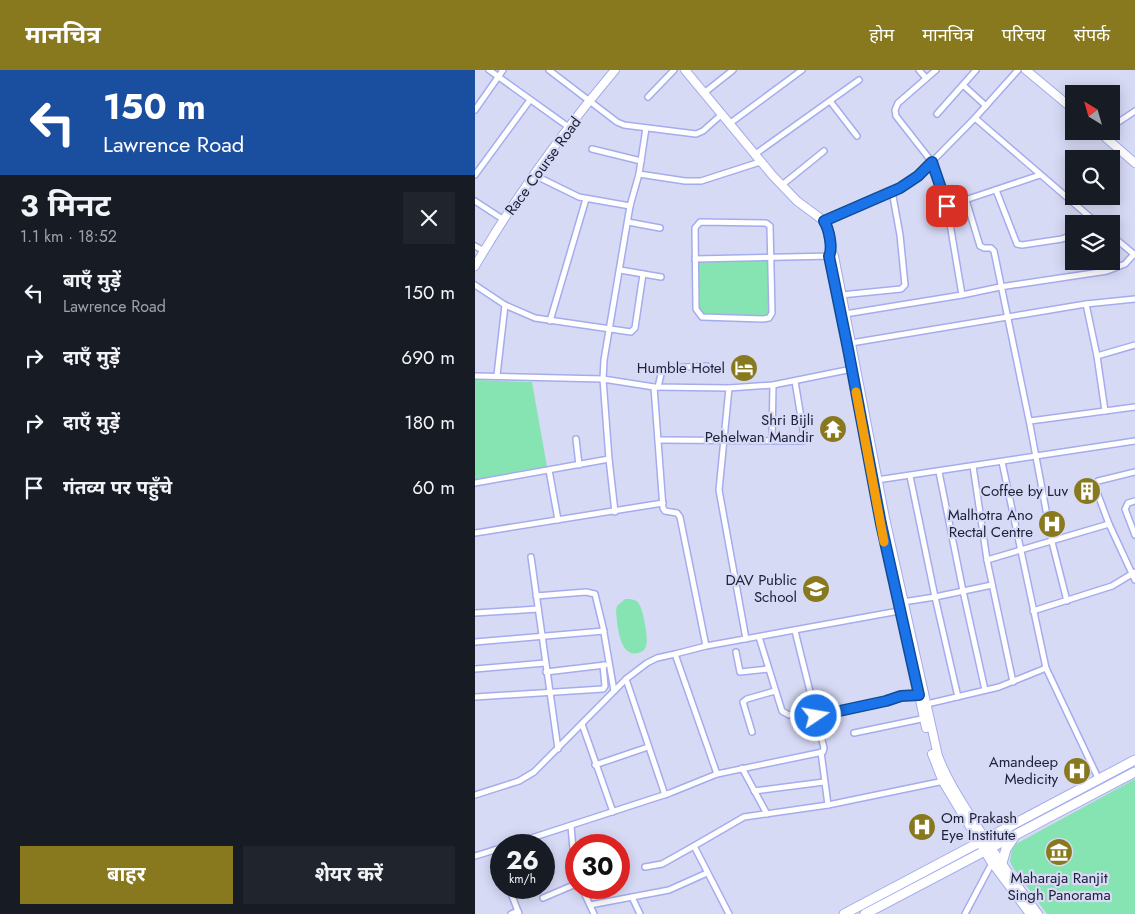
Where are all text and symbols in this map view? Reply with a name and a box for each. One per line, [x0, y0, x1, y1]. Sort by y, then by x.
text: मानचित्र [25, 17, 101, 52]
text: होम [869, 22, 894, 48]
text: मानचित्र [922, 22, 974, 48]
text: परिचय [1002, 22, 1046, 48]
text: संपर्क [1074, 22, 1110, 48]
text: 150 m [103, 82, 206, 132]
north arrow [1065, 85, 1120, 140]
map controls [1065, 85, 1120, 270]
icon: left [20, 90, 85, 155]
street label: Race Course Road [500, 112, 586, 220]
text: Lawrence Road [103, 128, 244, 160]
button: search [1065, 150, 1120, 205]
text: 3 मिनट [20, 184, 111, 227]
pin [926, 185, 968, 227]
button: close [403, 192, 455, 244]
icon: arrive [933, 192, 961, 220]
button: layers [1065, 215, 1120, 270]
text: 1.1 km · 18:52 [20, 225, 117, 248]
text: बाएँ मुड़ें [63, 267, 121, 294]
icon: left [20, 279, 48, 307]
text: 150 m [404, 279, 455, 306]
text: Lawrence Road [63, 295, 166, 318]
icon: right [20, 344, 48, 372]
text: दाएँ मुड़ें [63, 344, 120, 371]
text: 690 m [401, 344, 455, 371]
hotel icon: Humble Hotel [729, 353, 759, 383]
place label: Humble Hotel [637, 357, 725, 379]
icon: right [20, 409, 48, 437]
text: दाएँ मुड़ें [63, 409, 120, 436]
text: 180 m [404, 409, 455, 436]
place label: Shri Bijli Pehelwan Mandir [705, 409, 815, 448]
temple icon: Shri Bijli Pehelwan Mandir [818, 414, 848, 444]
icon: arrive [20, 474, 48, 502]
text: गंतव्य पर पहुँचे [63, 474, 172, 501]
text: 60 m [412, 474, 455, 501]
building icon: Coffee by Luv [1072, 476, 1102, 506]
place label: Coffee by Luv [981, 480, 1068, 502]
place label: Malhotra Ano Rectal Centre [948, 504, 1033, 543]
hospital icon: Malhotra Ano Rectal Centre [1037, 509, 1067, 539]
place label: DAV Public School [726, 569, 797, 608]
school or university icon: DAV Public School [801, 574, 831, 604]
position arrow [789, 689, 841, 741]
place label: Amandeep Medicity [989, 751, 1058, 790]
hospital icon: Amandeep Medicity [1062, 756, 1092, 786]
place label: Om Prakash Eye Institute [941, 807, 1017, 846]
hospital icon: Om Prakash Eye Institute [907, 812, 937, 842]
speed limit sign: 30 [565, 834, 630, 899]
museum icon: Maharaja Ranjit Singh Panorama [1044, 837, 1074, 867]
text: 26 [506, 842, 539, 878]
button: बाहर [20, 846, 233, 904]
button: शेयर करें [243, 846, 455, 904]
place label: Maharaja Ranjit Singh Panorama [1007, 867, 1111, 906]
text: km/h [509, 870, 536, 888]

